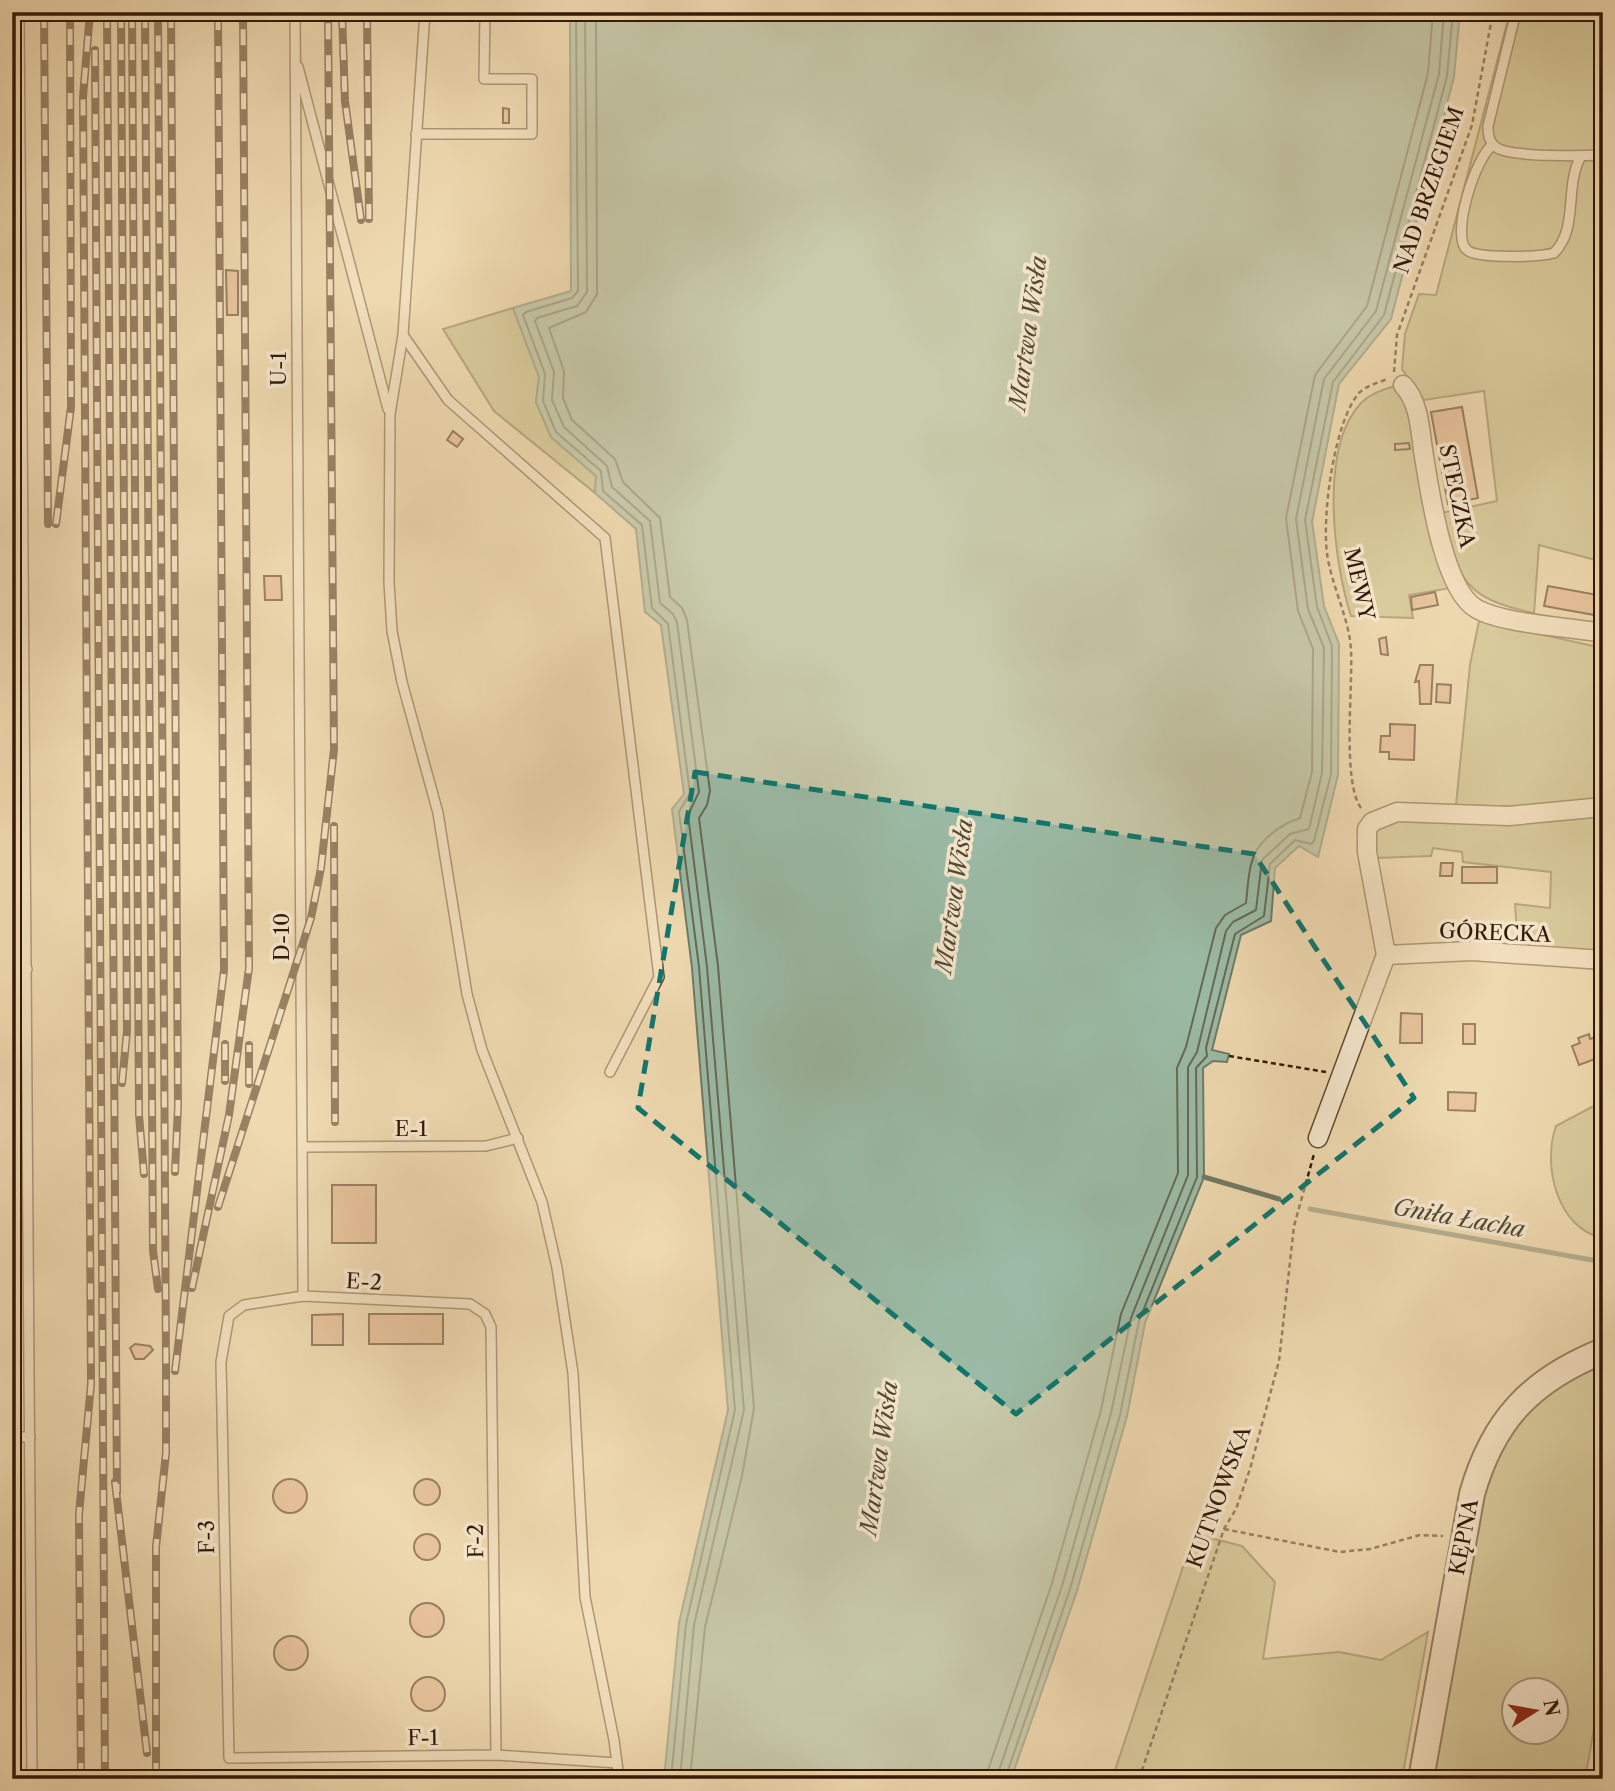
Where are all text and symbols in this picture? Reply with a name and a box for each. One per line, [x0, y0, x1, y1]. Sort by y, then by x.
street label: NAD BRZEGIEM [1388, 103, 1469, 276]
water label: Martwa Wisła [1003, 254, 1053, 415]
street label: U-1 [266, 352, 291, 386]
street label: STECZKA [1434, 442, 1481, 550]
street label: MEWY [1339, 545, 1380, 624]
water label: Martwa Wisła [929, 817, 979, 978]
street label: D-10 [269, 913, 294, 961]
street label: GÓRECKA [1439, 918, 1552, 947]
street label: E-1 [395, 1116, 428, 1141]
water label: Gniła Łacha [1391, 1193, 1527, 1243]
street label: E-2 [345, 1268, 383, 1295]
water label: Martwa Wisła [854, 1379, 904, 1540]
street label: KUTNOWSKA [1181, 1422, 1256, 1571]
street label: KĘPNA [1444, 1496, 1483, 1577]
street label: F-3 [194, 1520, 219, 1554]
street label: F-2 [463, 1524, 488, 1559]
north arrow [1500, 1676, 1570, 1746]
text: N [1538, 1698, 1564, 1718]
street label: F-1 [407, 1725, 439, 1750]

